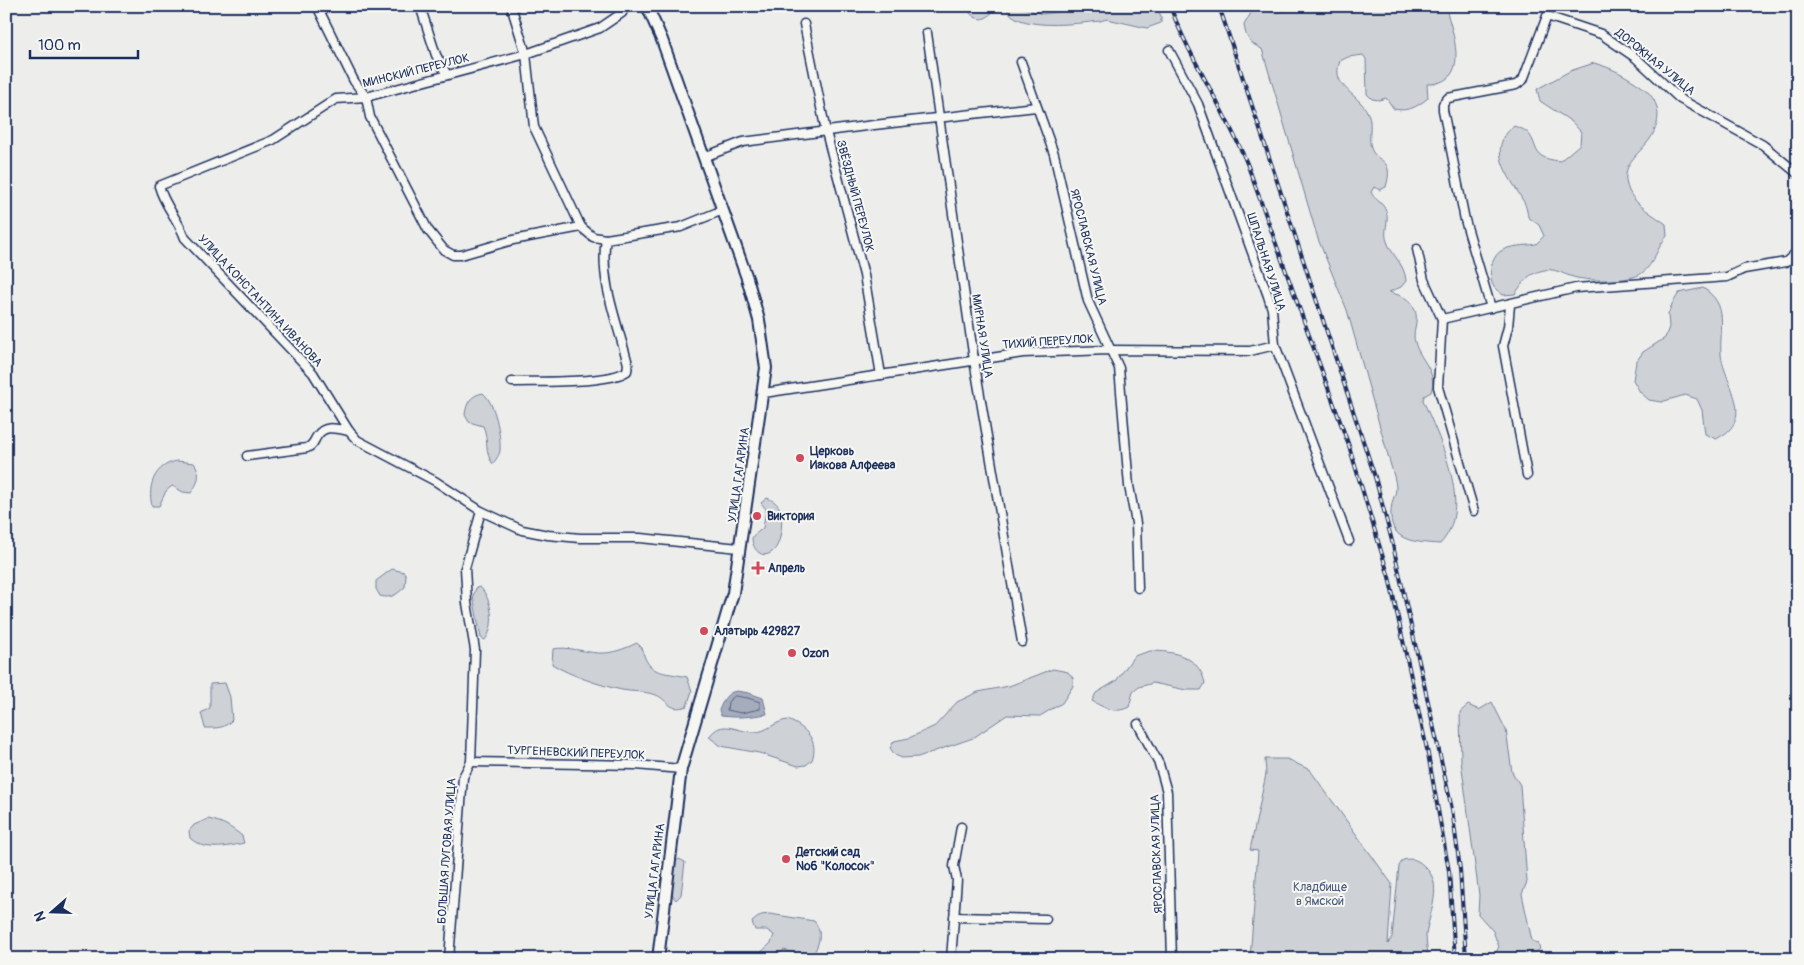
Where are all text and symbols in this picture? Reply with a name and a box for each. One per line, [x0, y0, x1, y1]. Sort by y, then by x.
street label: ДОРОЖНАЯ УЛИЦА [1611, 25, 1698, 99]
scale bar [30, 28, 138, 60]
text: 100 m [38, 36, 81, 55]
street label: МИНСКИЙ ПЕРЕУЛОК [361, 50, 471, 91]
street label: ЗВЁЗДНЫЙ ПЕРЕУЛОК [833, 138, 878, 254]
street label: ЯРОСЛАВСКАЯ УЛИЦА [1066, 187, 1110, 307]
street label: ШПАЛЬНАЯ УЛИЦА [1243, 211, 1289, 313]
street label: УЛИЦА КОНСТАНТИНА ИВАНОВА [195, 232, 325, 370]
street label: МИРНАЯ УЛИЦА [968, 293, 996, 379]
street label: ТИХИЙ ПЕРЕУЛОК [1002, 331, 1094, 353]
street label: УЛИЦА ГАГАРИНА [725, 426, 753, 524]
place label: Церковь Иакова Алфеева [810, 444, 896, 473]
marker: Церковь Иакова Алфеева [794, 452, 806, 464]
place label: Виктория [767, 509, 815, 524]
marker: Виктория [751, 510, 763, 522]
place label: Апрель [768, 561, 806, 576]
marker: Апрель [752, 562, 764, 574]
place label: Алатырь 429827 [714, 624, 801, 639]
marker: Алатырь 429827 [698, 625, 710, 637]
place label: Ozon [802, 646, 829, 661]
marker: Ozon [786, 647, 798, 659]
street label: ТУРГЕНЕВСКИЙ ПЕРЕУЛОК [507, 743, 645, 763]
street label: БОЛЬШАЯ ЛУГОВАЯ УЛИЦА [434, 777, 460, 924]
street label: ЯРОСЛАВСКАЯ УЛИЦА [1147, 794, 1167, 914]
street label: УЛИЦА ГАГАРИНА [642, 822, 668, 920]
place label: Детский сад №6 "Колосок" [795, 845, 875, 874]
marker: Детский сад №6 "Колосок" [780, 853, 792, 865]
park label: Кладбище в Ямской [1293, 880, 1347, 909]
north arrow [28, 888, 78, 938]
text: N [31, 909, 50, 924]

